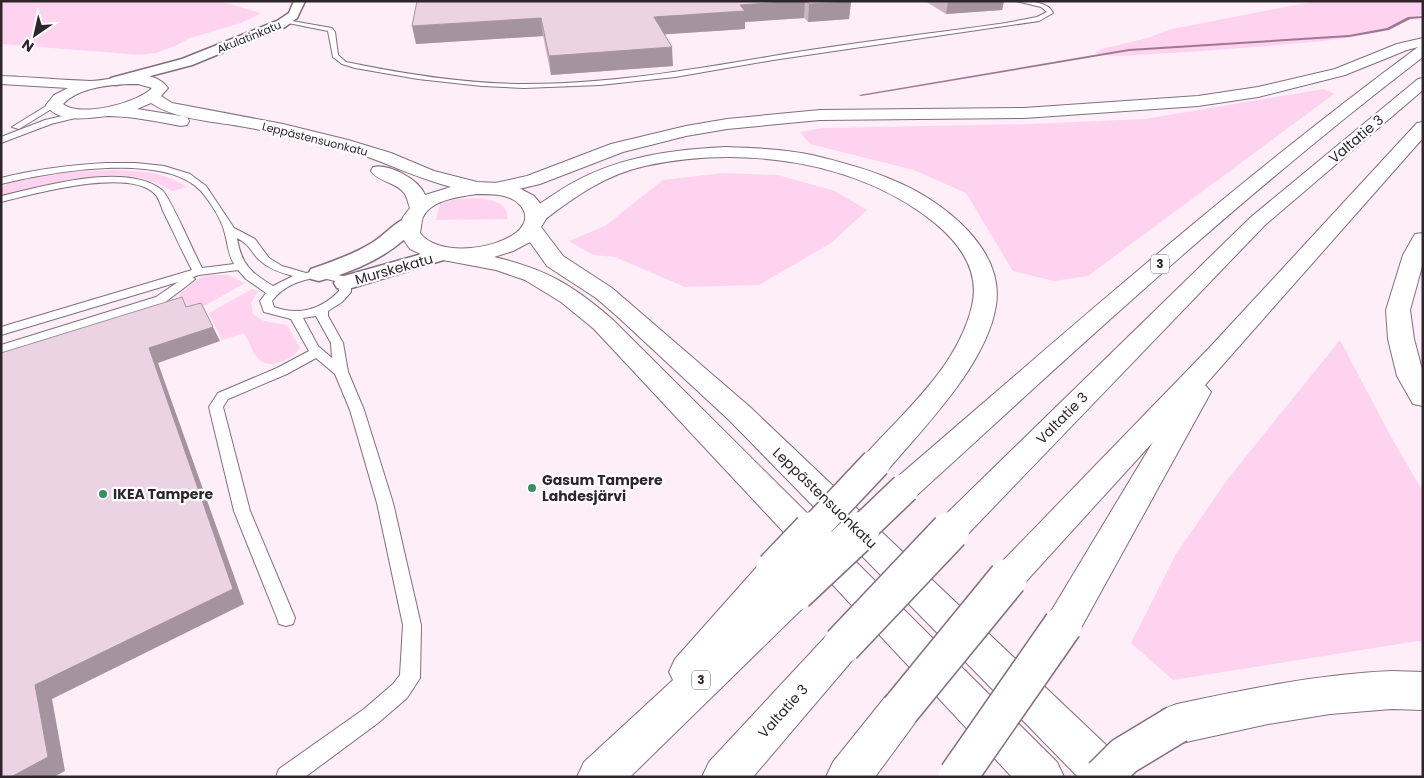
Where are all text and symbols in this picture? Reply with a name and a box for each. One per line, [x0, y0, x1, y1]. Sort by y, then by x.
north arrow [10, 10, 60, 60]
street label: Akulatinkatu [214, 17, 284, 57]
text: N [18, 35, 38, 57]
street label: Valtatie 3 [1324, 110, 1388, 168]
street label: Leppästensuonkatu [260, 118, 370, 160]
street label: Murskekatu [353, 248, 435, 290]
road number: 3 [1151, 254, 1169, 274]
street label: Valtatie 3 [1032, 388, 1092, 448]
street label: Leppästensuonkatu [768, 443, 882, 553]
place label: Gasum Tampere Lahdesjärvi [542, 470, 663, 506]
marker: Gasum Tampere Lahdesjärvi [526, 482, 538, 494]
place label: IKEA Tampere [113, 484, 213, 504]
marker: IKEA Tampere [97, 488, 109, 500]
road number: 3 [692, 670, 710, 690]
street label: Valtatie 3 [753, 680, 813, 742]

